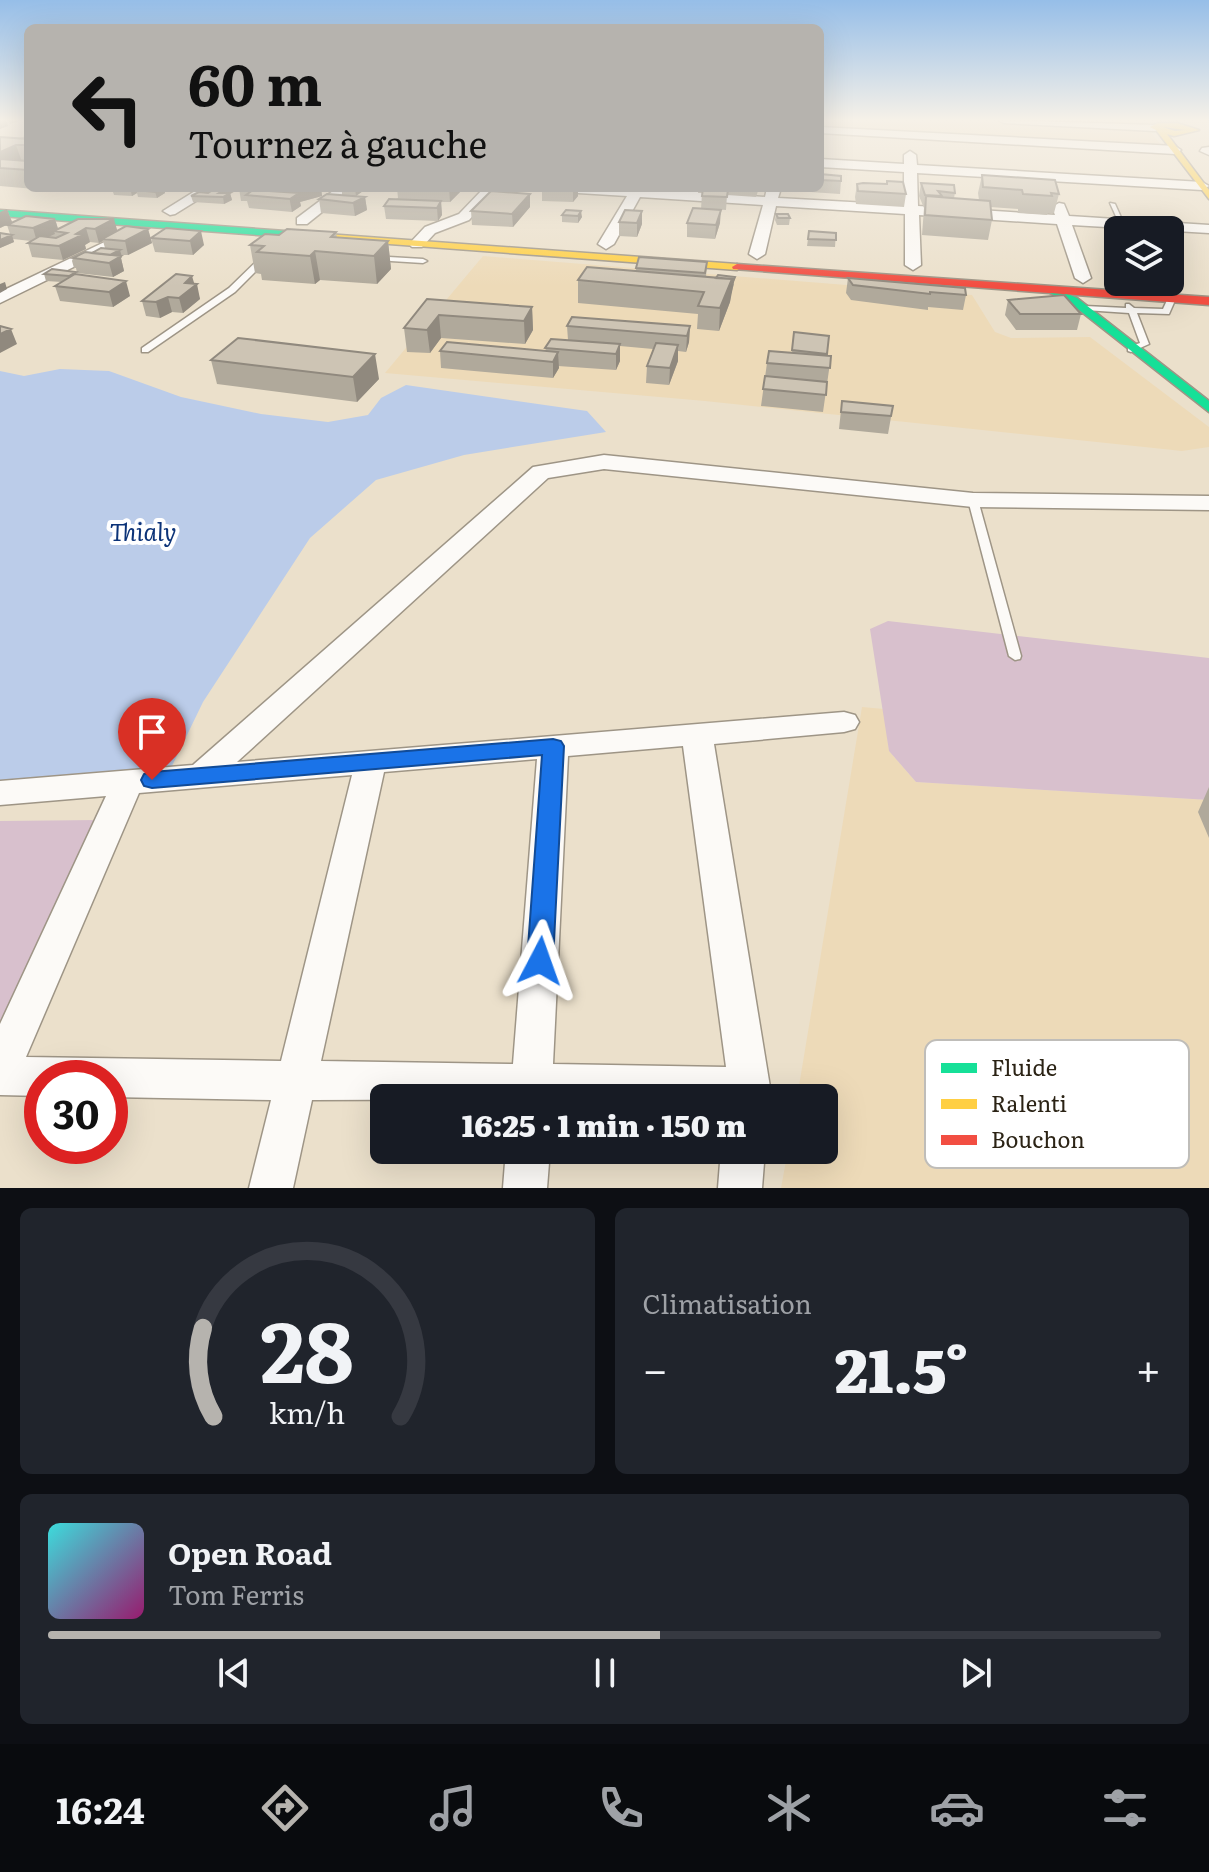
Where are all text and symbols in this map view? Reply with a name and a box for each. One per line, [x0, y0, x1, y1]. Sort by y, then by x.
text: 60 m [188, 40, 322, 123]
icon: left [56, 56, 160, 160]
text: Tournez à gauche [188, 116, 487, 169]
map controls [1104, 216, 1184, 296]
button: layers [1104, 216, 1184, 296]
water label: Thialy [110, 513, 176, 548]
pin [118, 698, 186, 780]
icon: arrive [130, 710, 174, 754]
position arrow [498, 919, 582, 1003]
legend [925, 1040, 1189, 1168]
text: Fluide [991, 1050, 1057, 1083]
speed limit sign: 30 [24, 1060, 128, 1164]
text: Ralenti [991, 1086, 1067, 1119]
text: 16:25 · 1 min · 150 m [462, 1102, 746, 1146]
text: Bouchon [991, 1122, 1085, 1155]
text: Climatisation [643, 1283, 812, 1322]
text: 28 [260, 1285, 354, 1409]
text: 21.5° [835, 1322, 969, 1411]
text: − [643, 1334, 668, 1400]
text: + [1135, 1334, 1161, 1400]
text: km/h [269, 1390, 345, 1433]
text: Open Road [168, 1530, 332, 1574]
text: Tom Ferris [168, 1574, 304, 1613]
icon: previous [212, 1651, 256, 1695]
icon: pause [583, 1651, 627, 1695]
icon: next [954, 1651, 998, 1695]
icon: directions [257, 1780, 313, 1836]
icon: music [425, 1780, 481, 1836]
icon: phone [593, 1780, 649, 1836]
icon: climate [761, 1780, 817, 1836]
icon: car [929, 1780, 985, 1836]
icon: filters [1097, 1780, 1153, 1836]
text: 16:24 [56, 1782, 145, 1835]

